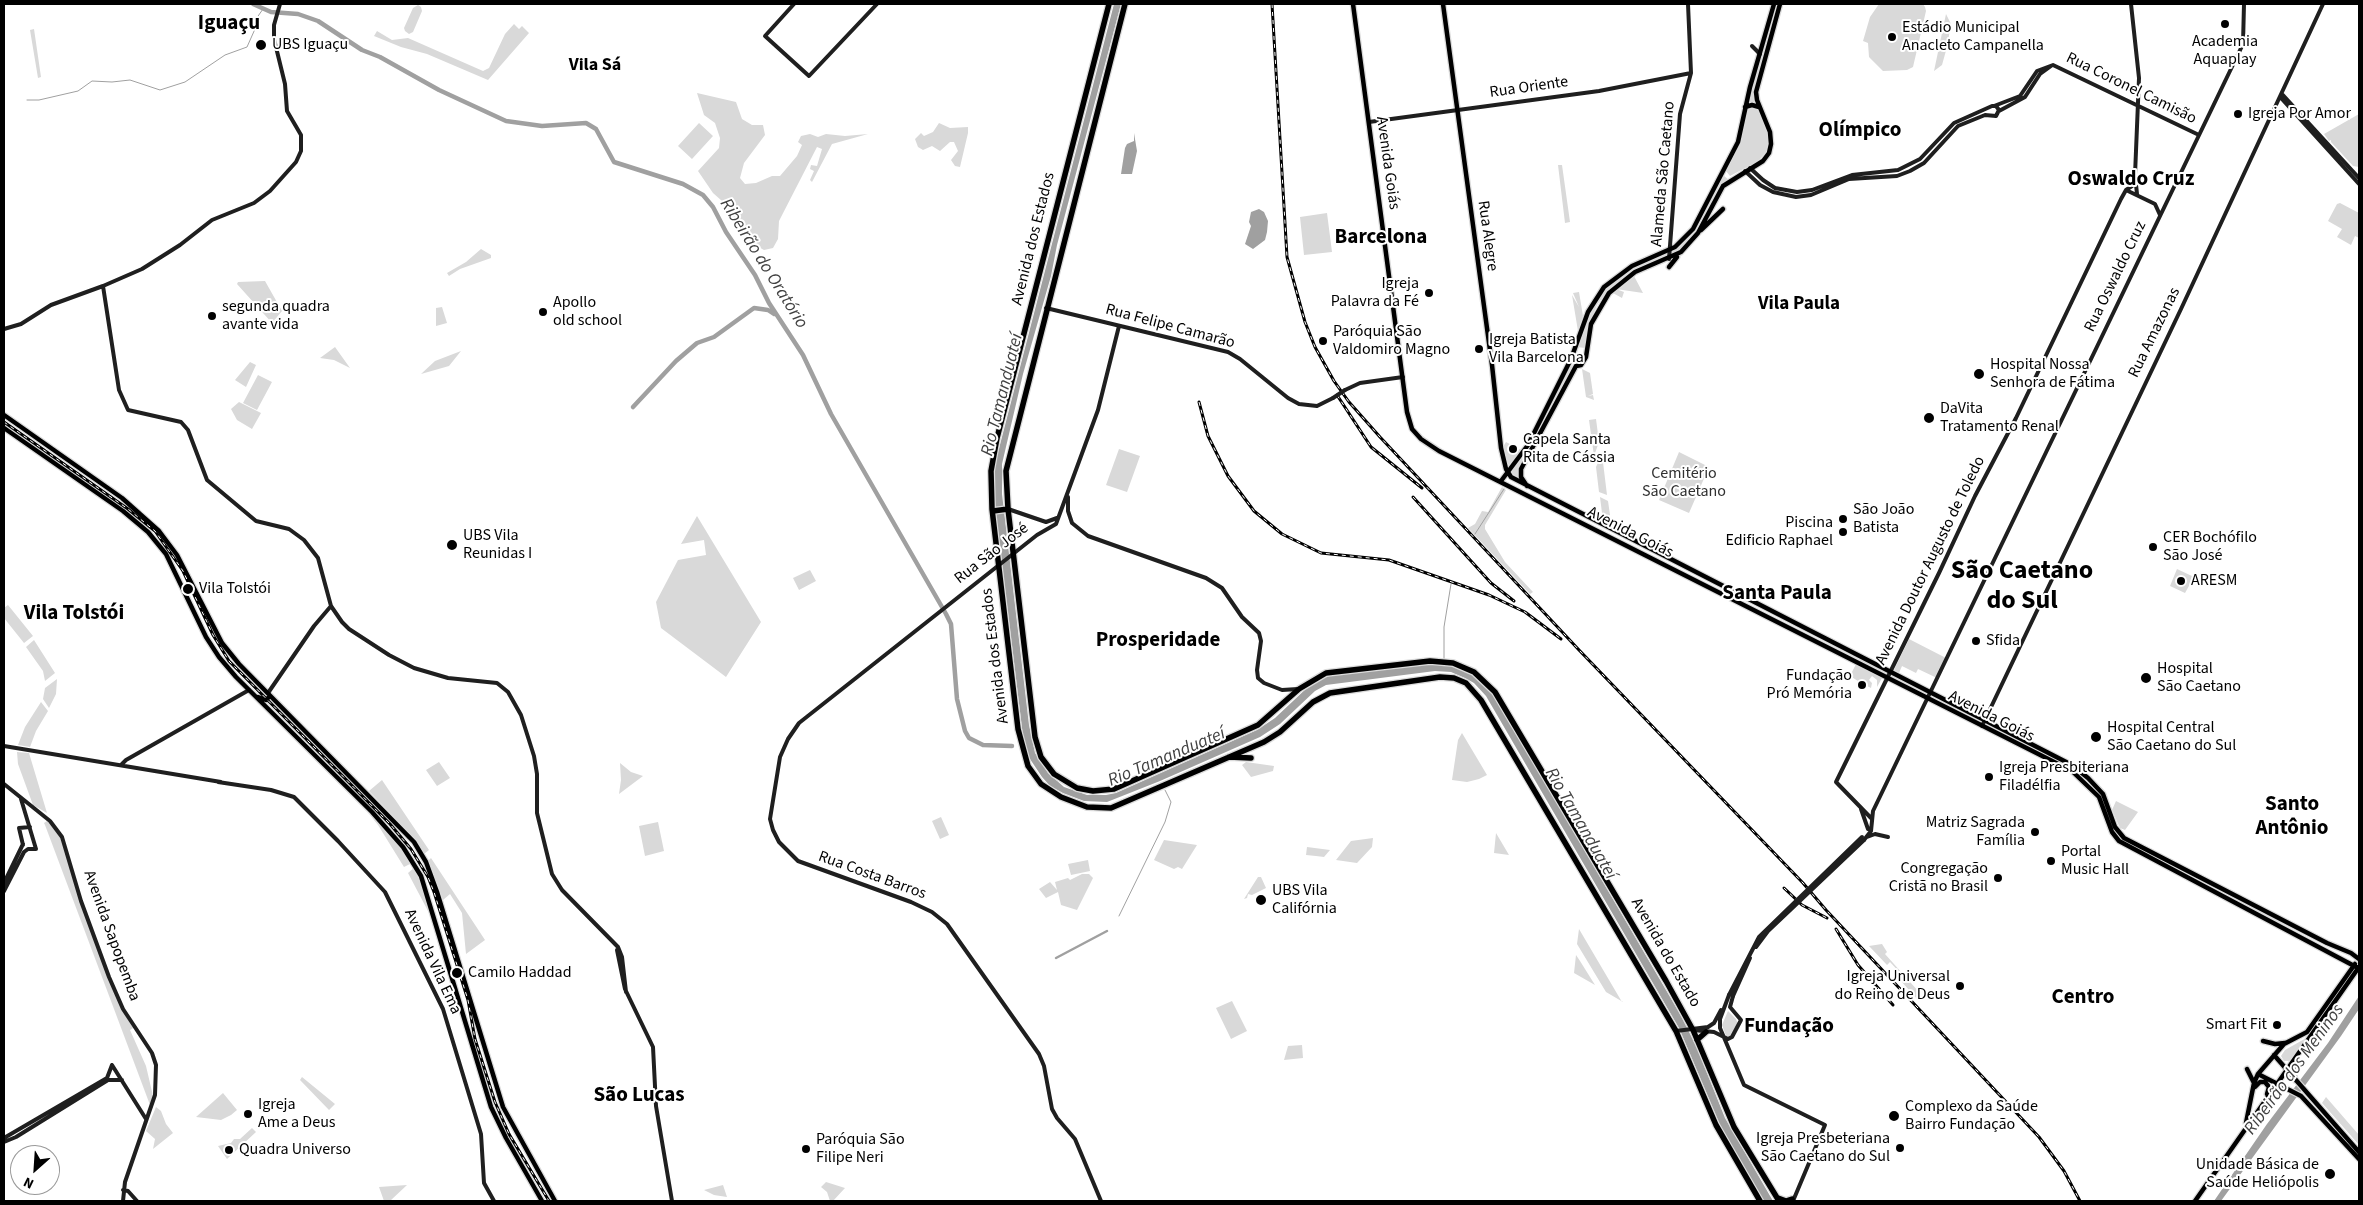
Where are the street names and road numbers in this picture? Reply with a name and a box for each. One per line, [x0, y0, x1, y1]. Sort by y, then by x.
street label: Rua Coronel Camisão [2063, 49, 2199, 129]
street label: Rua Oriente [1489, 73, 1569, 103]
street label: Alameda São Caetano [1648, 100, 1680, 248]
street label: Avenida Goiás [1371, 115, 1403, 211]
street label: Avenida dos Estados [1008, 171, 1060, 307]
street label: Rua Alegre [1473, 200, 1501, 272]
street label: Rua Oswaldo Cruz [2081, 218, 2151, 336]
street label: Rua Amazonas [2125, 285, 2185, 381]
street label: Rua Felipe Camarão [1103, 300, 1237, 354]
street label: Avenida Doutor Augusto de Toledo [1872, 453, 1990, 669]
street label: Avenida Goiás [1584, 503, 1676, 563]
street label: Rua São José [951, 519, 1033, 589]
street label: Avenida dos Estados [978, 587, 1014, 725]
street label: Avenida Goiás [1945, 687, 2037, 747]
street label: Rua Costa Barros [815, 848, 929, 904]
street label: Avenida Sapopemba [78, 868, 144, 1004]
street label: Avenida do Estado [1626, 895, 1704, 1011]
street label: Avenida Vila Ema [399, 906, 465, 1018]

